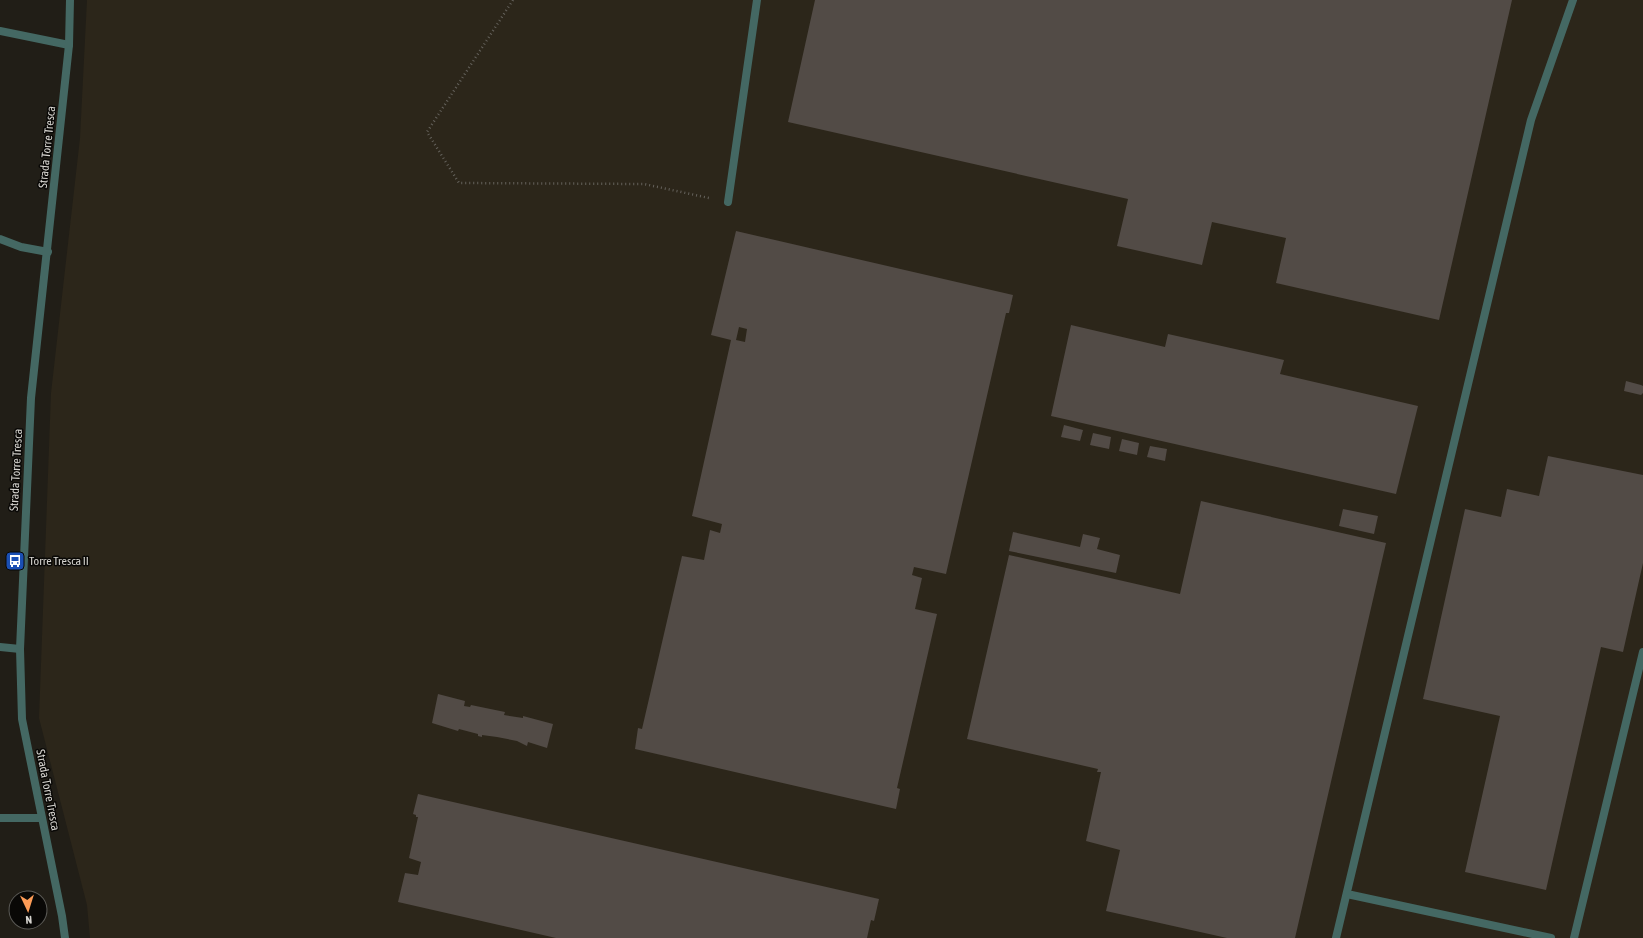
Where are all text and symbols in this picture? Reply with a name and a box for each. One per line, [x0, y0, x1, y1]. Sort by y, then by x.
street label: Strada Torre Tresca [36, 105, 58, 189]
street label: Strada Torre Tresca [7, 428, 25, 512]
bus stop icon: Torre Tresca II [4, 550, 26, 572]
place label: Torre Tresca II [29, 554, 89, 568]
street label: Strada Torre Tresca [33, 748, 63, 832]
north arrow [8, 890, 48, 930]
text: N [25, 914, 32, 926]

